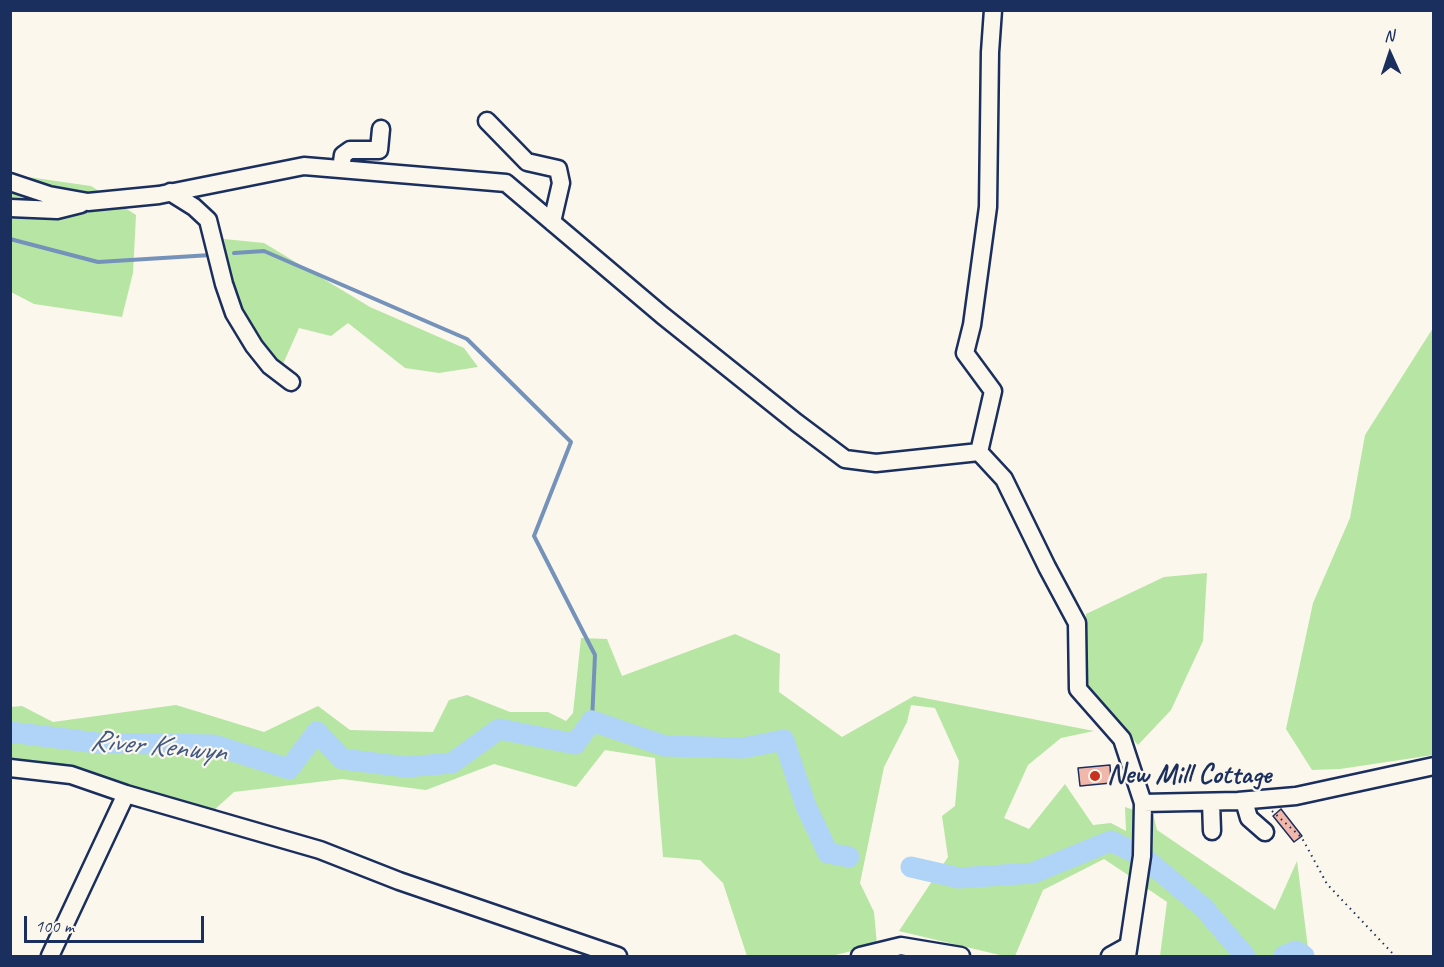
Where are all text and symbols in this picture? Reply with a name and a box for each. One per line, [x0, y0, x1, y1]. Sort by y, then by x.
north arrow [1360, 24, 1420, 84]
text: N [1384, 26, 1395, 46]
water label: River Kenwyn [89, 723, 227, 771]
place label: New Mill Cottage [1107, 759, 1271, 793]
marker: New Mill Cottage [1088, 769, 1102, 783]
scale bar [27, 904, 207, 942]
text: 100 m [35, 915, 74, 937]

